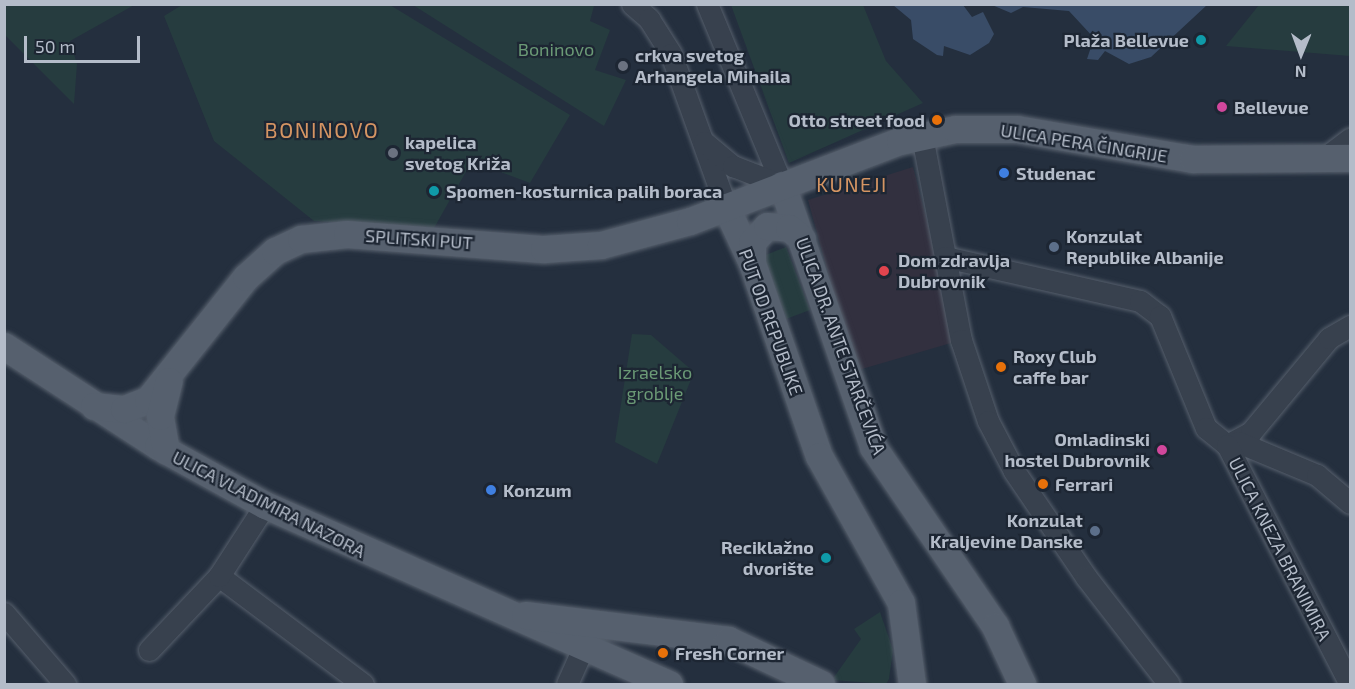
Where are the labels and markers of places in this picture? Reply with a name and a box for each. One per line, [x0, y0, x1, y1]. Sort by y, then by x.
place label: Plaža Bellevue [1064, 29, 1189, 51]
marker: Plaža Bellevue [1194, 33, 1208, 47]
place label: crkva svetog Arhangela Mihaila [635, 45, 791, 88]
marker: crkva svetog Arhangela Mihaila [616, 59, 630, 73]
place label: Bellevue [1234, 96, 1309, 118]
marker: Bellevue [1215, 100, 1229, 114]
place label: Otto street food [788, 109, 925, 131]
marker: Otto street food [930, 113, 944, 127]
place label: kapelica svetog Križa [405, 132, 511, 174]
marker: kapelica svetog Križa [386, 146, 400, 160]
place label: Studenac [1016, 162, 1096, 184]
marker: Studenac [997, 166, 1011, 180]
place label: Spomen-kosturnica palih boraca [446, 180, 722, 202]
marker: Spomen-kosturnica palih boraca [427, 184, 441, 198]
place label: Konzulat Republike Albanije [1066, 226, 1224, 268]
marker: Konzulat Republike Albanije [1047, 240, 1061, 254]
place label: Dom zdravlja Dubrovnik [898, 250, 1010, 292]
marker: Dom zdravlja Dubrovnik [875, 262, 893, 280]
place label: Roxy Club caffe bar [1013, 346, 1097, 388]
marker: Roxy Club caffe bar [994, 360, 1008, 374]
place label: Omladinski hostel Dubrovnik [1004, 429, 1150, 472]
marker: Omladinski hostel Dubrovnik [1155, 443, 1169, 457]
place label: Ferrari [1055, 473, 1113, 495]
marker: Ferrari [1036, 477, 1050, 491]
place label: Konzum [503, 479, 572, 501]
marker: Konzum [484, 483, 498, 497]
place label: Konzulat Kraljevine Danske [930, 510, 1083, 552]
marker: Konzulat Kraljevine Danske [1088, 524, 1102, 538]
place label: Reciklažno dvorište [721, 537, 814, 580]
marker: Reciklažno dvorište [819, 551, 833, 565]
place label: Fresh Corner [675, 642, 784, 664]
marker: Fresh Corner [656, 646, 670, 660]

